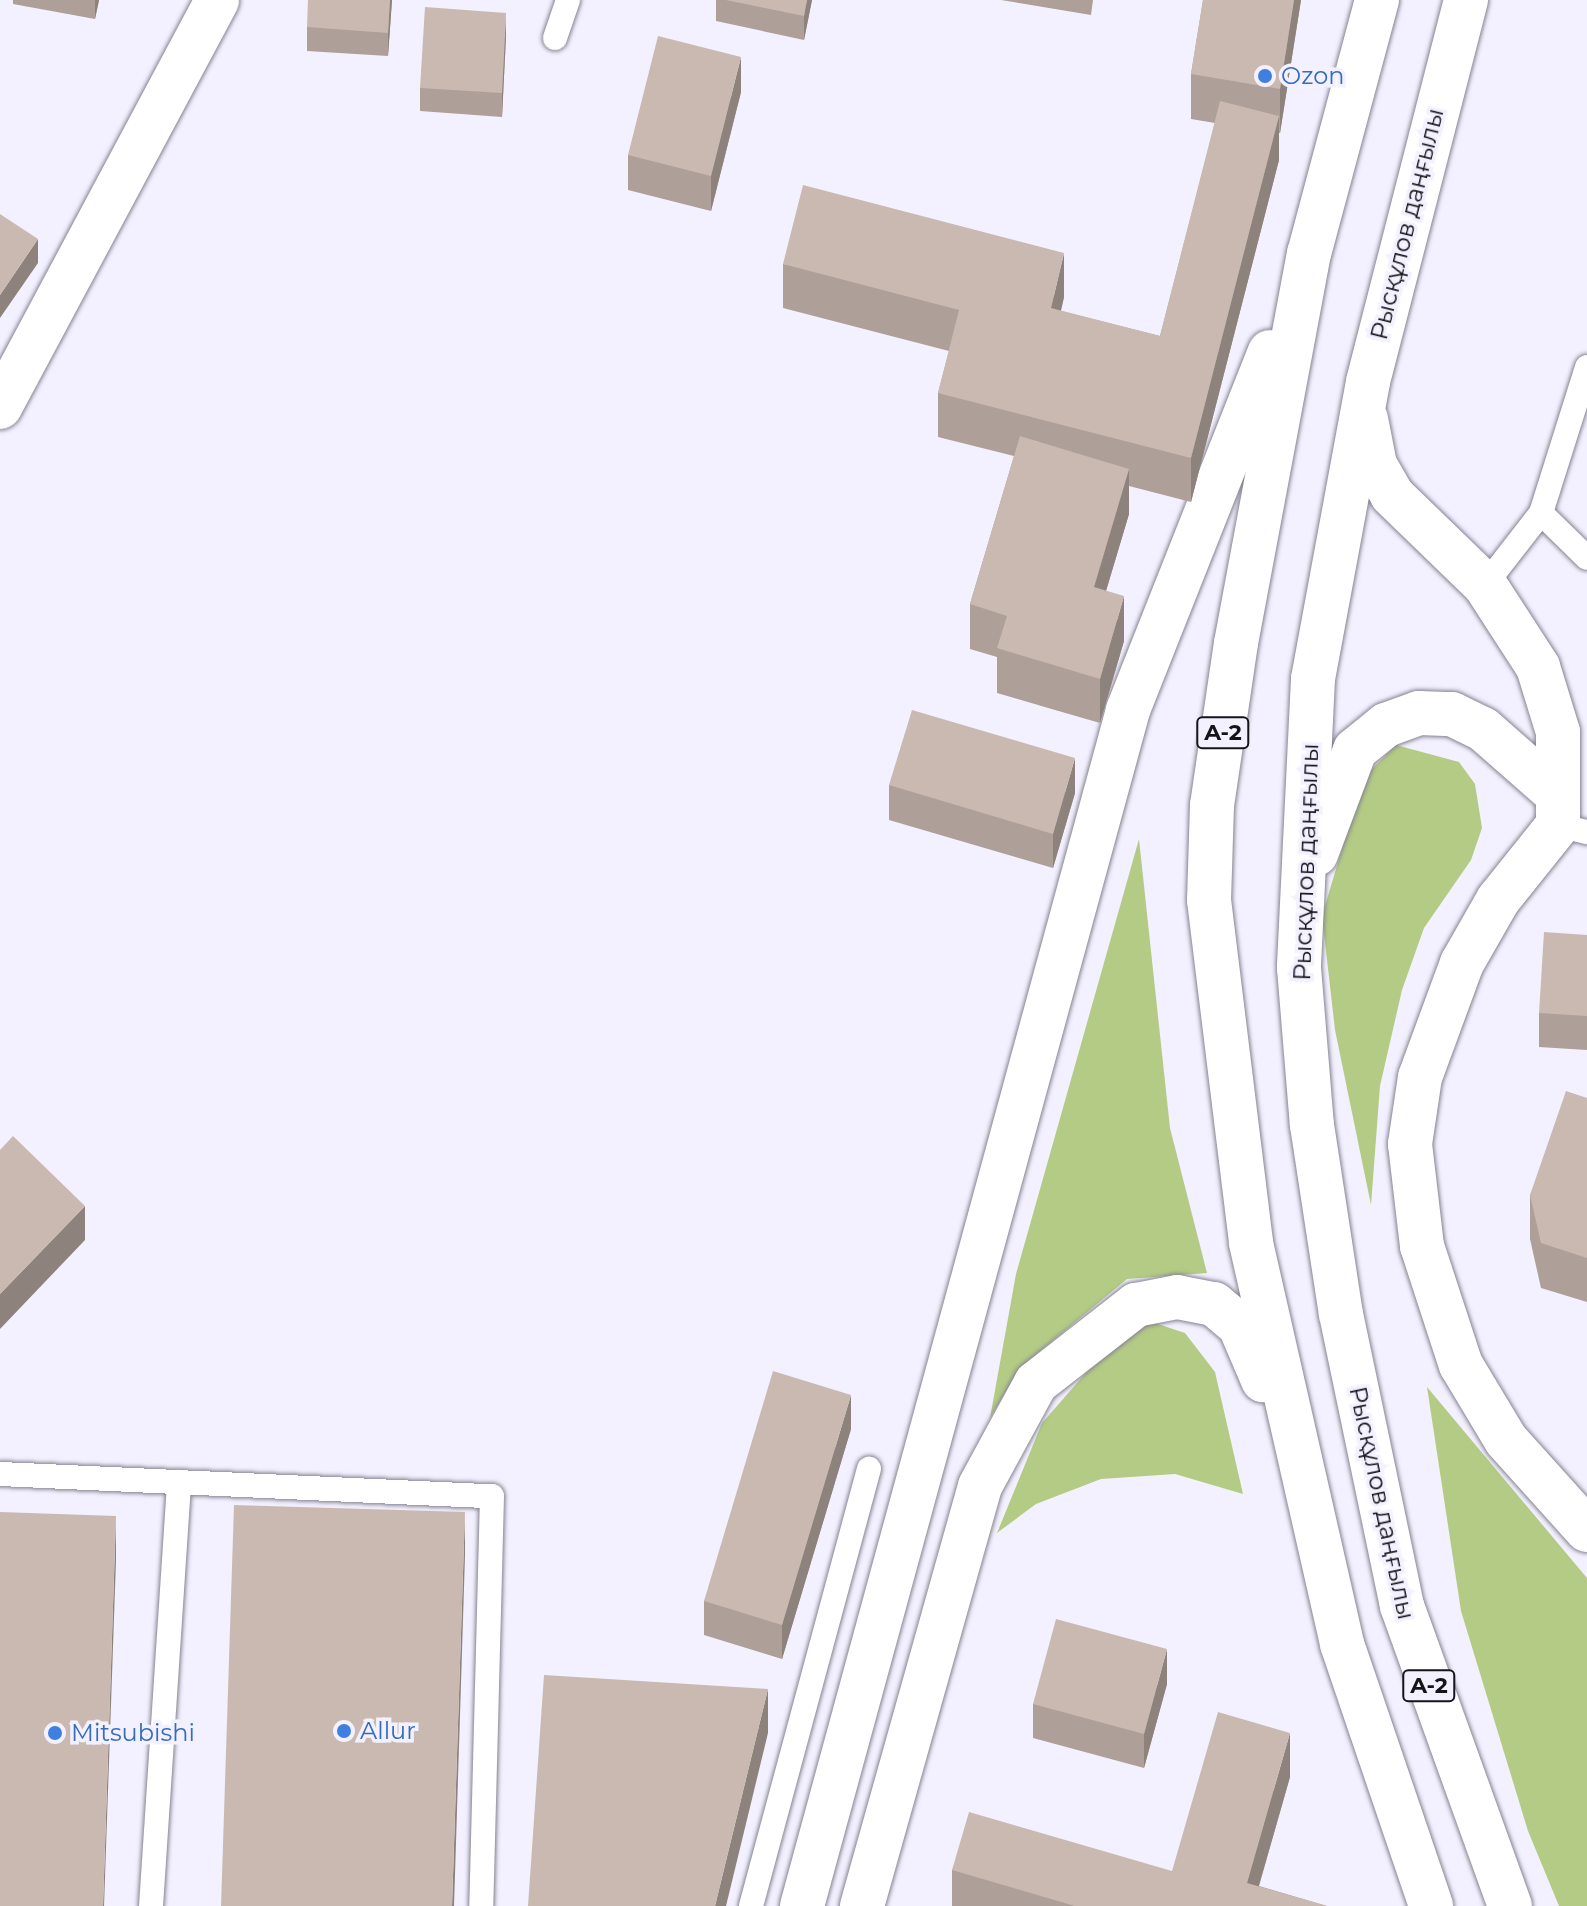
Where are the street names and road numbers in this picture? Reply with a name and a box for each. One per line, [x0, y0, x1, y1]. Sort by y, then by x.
street label: Рысқұлов даңғылы [1364, 105, 1450, 343]
road number: A-2 [1195, 715, 1251, 751]
street label: Рысқұлов даңғылы [1287, 743, 1325, 981]
street label: Рысқұлов даңғылы [1343, 1384, 1421, 1622]
road number: A-2 [1401, 1668, 1457, 1704]

